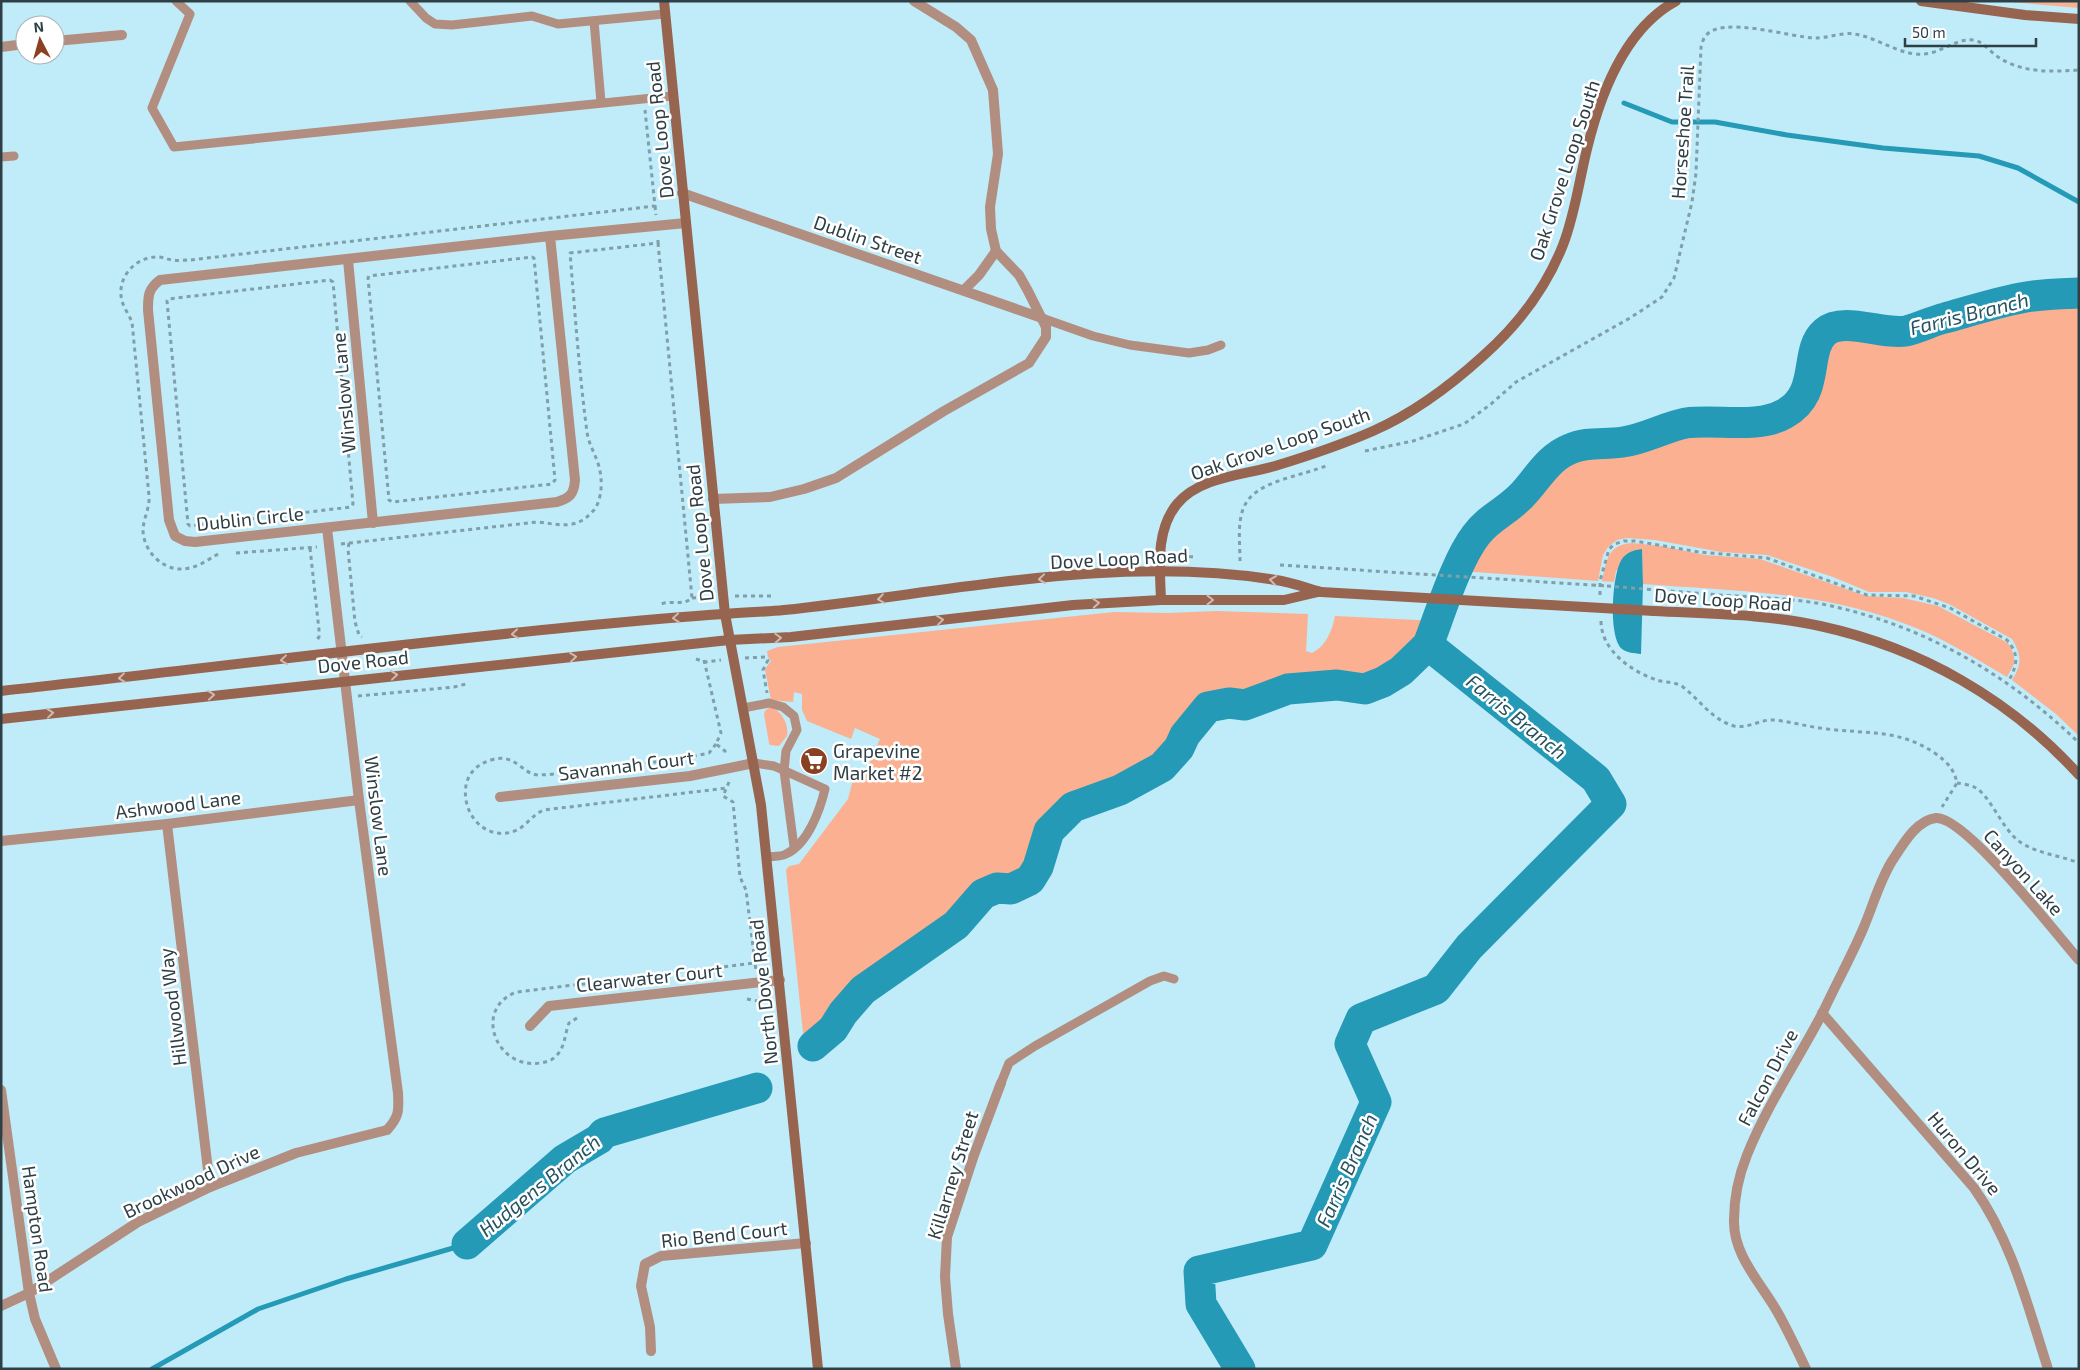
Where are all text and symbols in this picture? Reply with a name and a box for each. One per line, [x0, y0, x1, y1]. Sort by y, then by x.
north arrow [15, 15, 65, 65]
scale bar [1905, 15, 2036, 47]
text: N [33, 18, 45, 36]
text: 50 m [1912, 23, 1946, 41]
street label: Dove Loop Road [640, 60, 678, 200]
street label: Horseshoe Trail [1666, 64, 1698, 200]
street label: Oak Grove Loop South [1524, 77, 1604, 263]
street label: Dublin Street [811, 210, 925, 268]
water label: Farris Branch [1907, 287, 2031, 339]
street label: Winslow Lane [326, 332, 360, 454]
street label: Oak Grove Loop South [1187, 401, 1373, 485]
street label: Dove Loop Road [680, 463, 718, 603]
street label: Dublin Circle [195, 501, 305, 535]
street label: Dove Loop Road [1049, 543, 1189, 573]
one-way arrow [1038, 573, 1046, 584]
one-way arrow [1269, 575, 1277, 586]
street label: Dove Loop Road [1653, 583, 1793, 615]
one-way arrow [876, 594, 885, 604]
one-way arrow [1206, 595, 1214, 605]
one-way arrow [1092, 598, 1100, 609]
one-way arrow [672, 612, 680, 623]
one-way arrow [936, 615, 944, 626]
one-way arrow [510, 628, 518, 639]
one-way arrow [774, 632, 782, 643]
street label: Dove Road [316, 645, 410, 677]
one-way arrow [569, 652, 577, 663]
one-way arrow [279, 654, 287, 665]
water label: Farris Branch [1462, 668, 1572, 764]
one-way arrow [390, 670, 398, 681]
one-way arrow [118, 672, 126, 683]
one-way arrow [208, 690, 216, 701]
one-way arrow [46, 708, 54, 719]
place label: Grapevine Market #2 [833, 739, 922, 784]
street label: Savannah Court [557, 745, 695, 785]
supermarket icon: Grapevine Market #2 [799, 746, 829, 776]
street label: Winslow Lane [360, 755, 398, 877]
street label: Ashwood Lane [114, 785, 242, 823]
street label: Canyon Lake [1979, 824, 2069, 920]
street label: North Dove Road [744, 918, 782, 1066]
street label: Hillwood Way [153, 947, 191, 1067]
street label: Clearwater Court [575, 958, 723, 996]
street label: Falcon Drive [1732, 1025, 1802, 1129]
street label: Huron Drive [1923, 1107, 2007, 1199]
street label: Killarney Street [922, 1108, 982, 1242]
water label: Farris Branch [1310, 1110, 1382, 1230]
water label: Hudgens Branch [474, 1129, 604, 1241]
street label: Brookwood Drive [119, 1139, 263, 1223]
street label: Hampton Road [18, 1164, 58, 1294]
street label: Rio Bend Court [660, 1216, 788, 1252]

